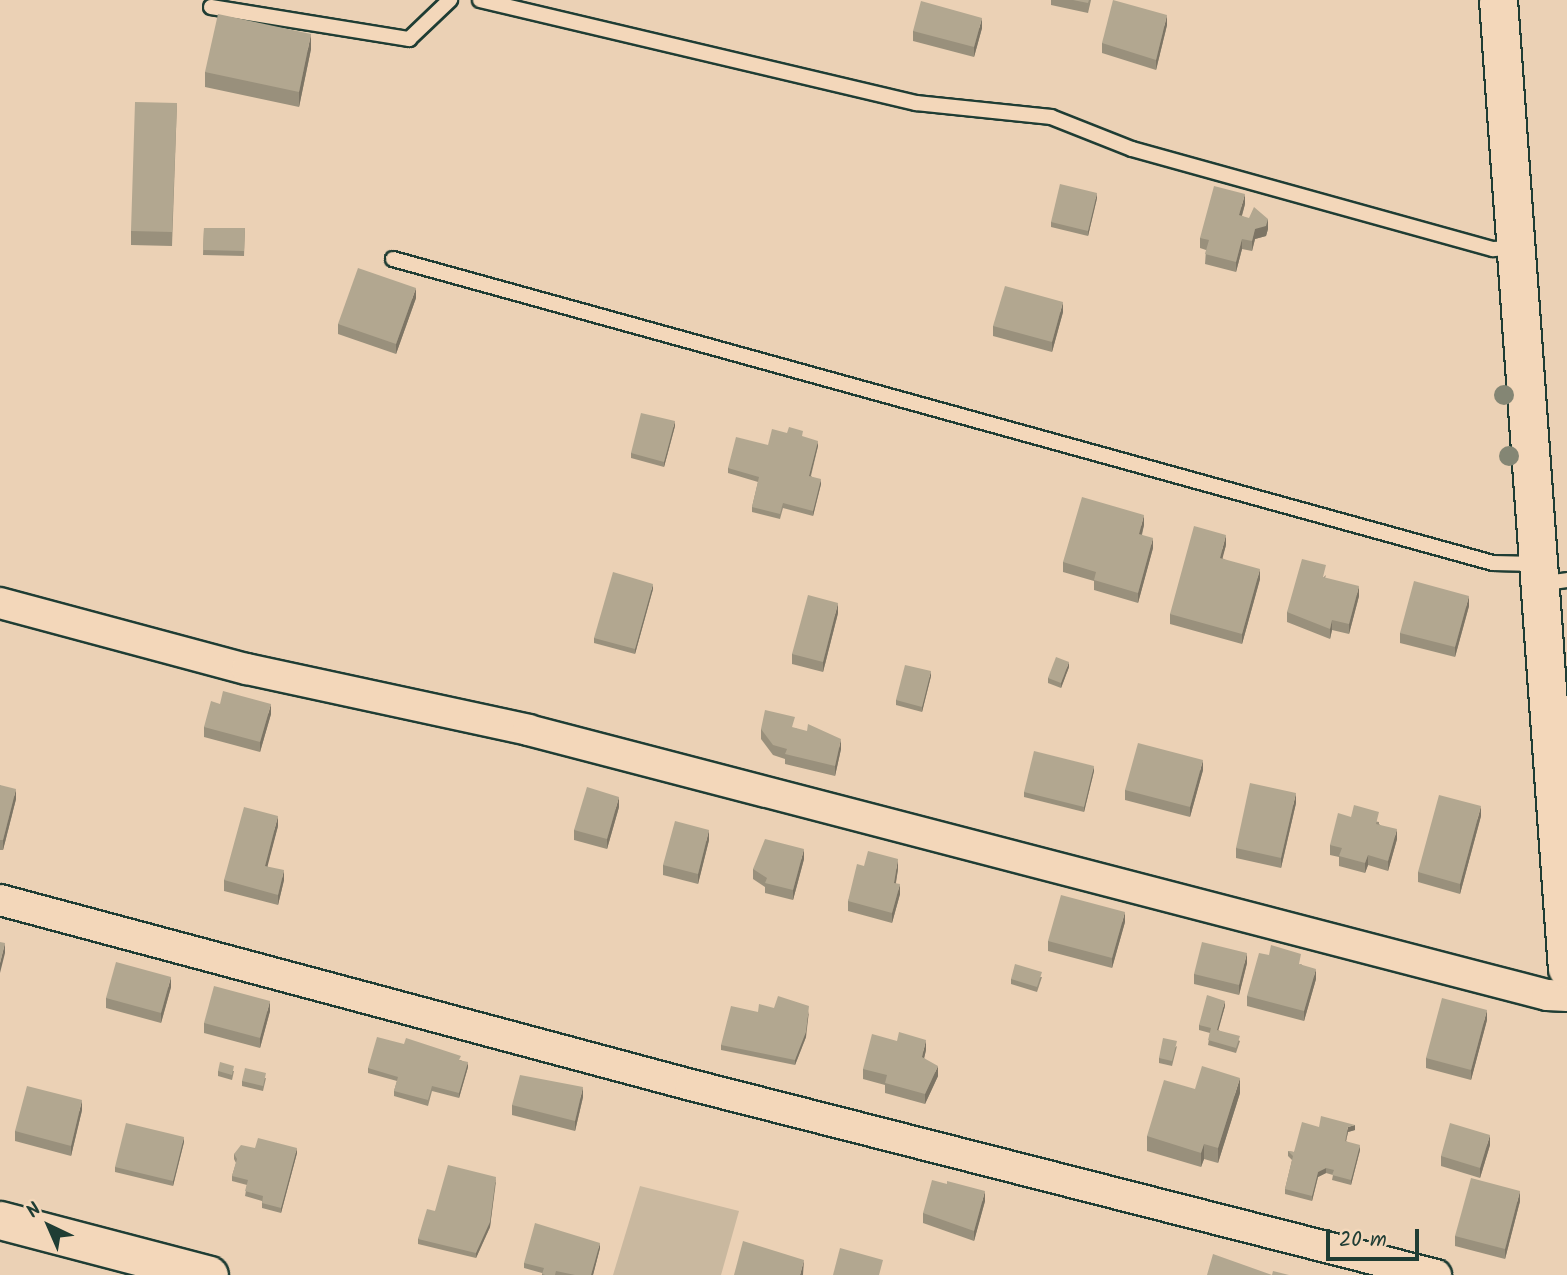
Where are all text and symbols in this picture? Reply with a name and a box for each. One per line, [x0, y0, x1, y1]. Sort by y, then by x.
north arrow [14, 1191, 84, 1261]
text: N [20, 1196, 49, 1226]
scale bar [1329, 1216, 1422, 1260]
text: 20 m [1339, 1224, 1387, 1257]

